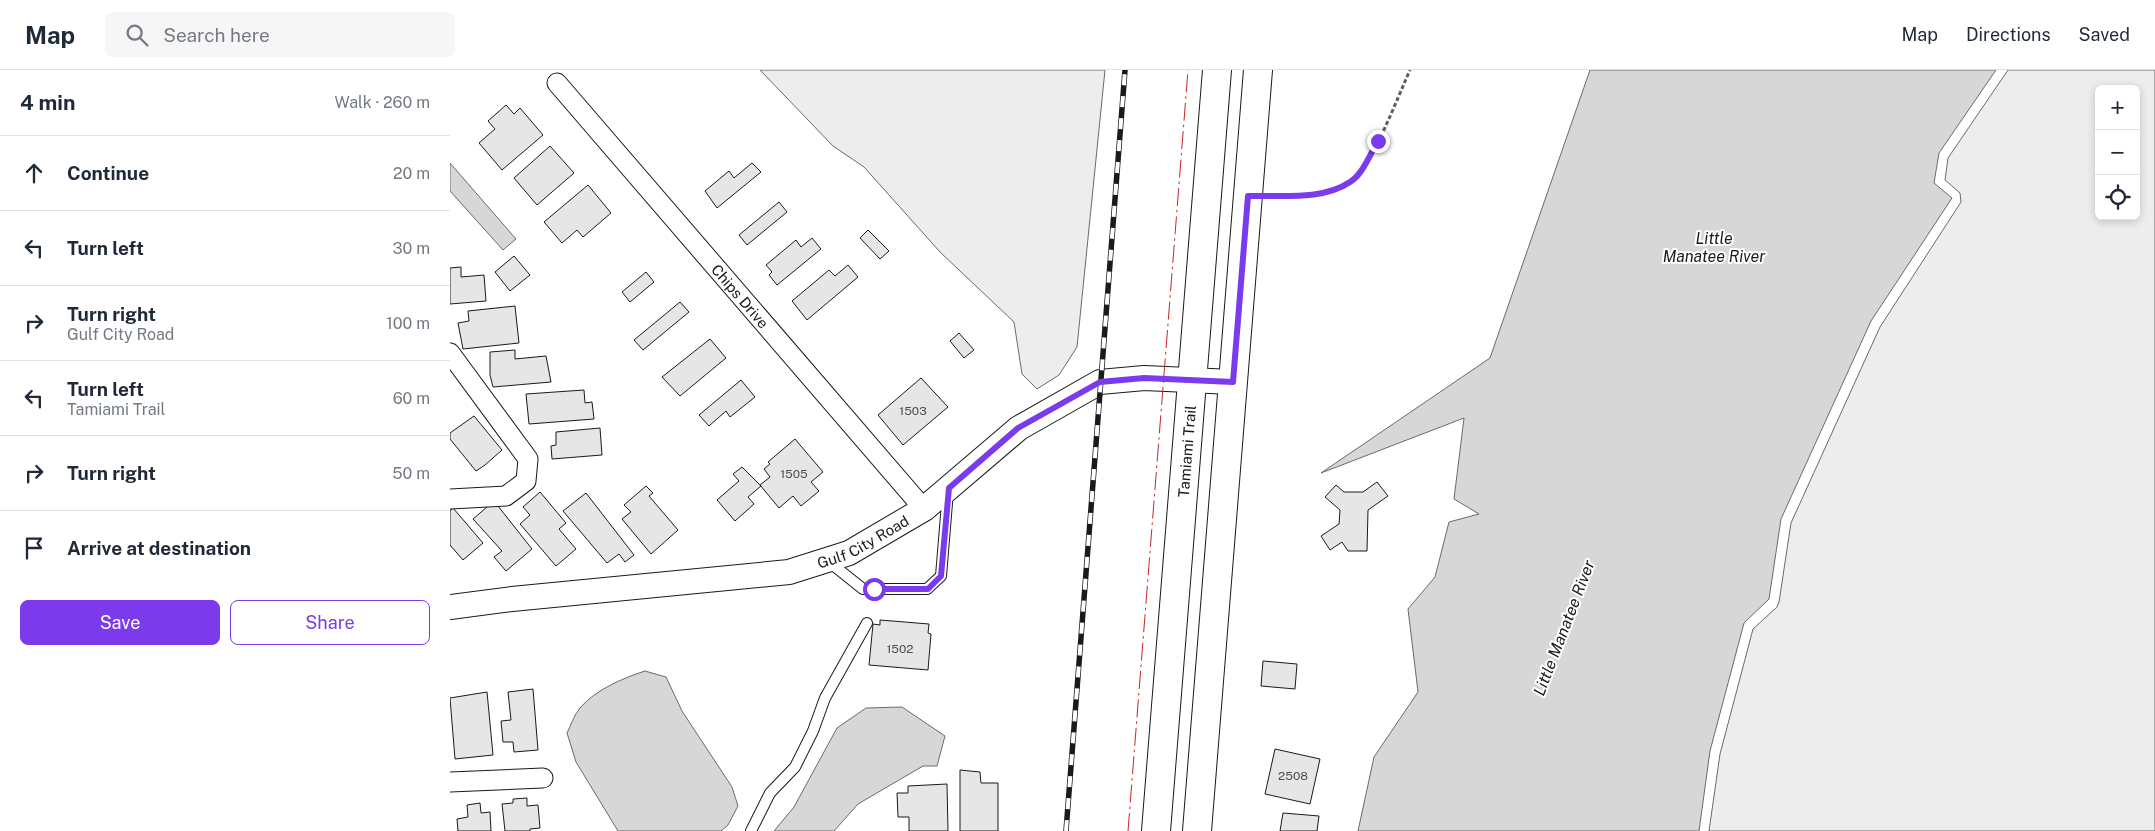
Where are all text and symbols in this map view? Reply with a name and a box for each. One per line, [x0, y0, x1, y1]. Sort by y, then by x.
search box [105, 12, 455, 57]
text: Map [25, 21, 75, 49]
icon: search [123, 21, 151, 49]
text: Search here [163, 24, 270, 46]
text: Map [1901, 24, 1938, 45]
text: Directions [1966, 24, 2051, 45]
text: Saved [2079, 24, 2130, 45]
map controls [2095, 85, 2140, 220]
button: + [2095, 85, 2140, 130]
text: 4 min [20, 90, 75, 115]
text: Walk · 260 m [335, 93, 430, 112]
route end [1367, 130, 1390, 153]
button: − [2095, 130, 2140, 175]
icon: ahead [20, 159, 48, 187]
text: Continue [67, 162, 149, 184]
text: 20 m [393, 164, 430, 183]
button: locate [2095, 175, 2140, 220]
water label: Little Manatee River [1663, 229, 1766, 266]
icon: left [20, 234, 48, 262]
text: Turn left [67, 237, 144, 259]
text: 30 m [393, 239, 430, 258]
street label: Chips Drive [708, 260, 773, 331]
text: Turn right [67, 303, 156, 325]
icon: right [20, 309, 48, 337]
text: 100 m [386, 314, 430, 333]
text: Gulf City Road [67, 325, 174, 344]
text: Turn left [67, 378, 144, 400]
icon: left [20, 384, 48, 412]
text: 60 m [393, 389, 430, 408]
text: Tamiami Trail [67, 400, 165, 419]
house number: 1503 [899, 404, 927, 418]
street label: Tamiami Trail [1174, 405, 1199, 498]
icon: right [20, 459, 48, 487]
text: Turn right [67, 462, 156, 484]
text: 50 m [392, 464, 430, 483]
house number: 1505 [780, 467, 808, 481]
street label: Gulf City Road [815, 511, 912, 571]
icon: arrive [20, 534, 48, 562]
text: Arrive at destination [67, 537, 251, 559]
water label: Little Manatee River [1529, 557, 1599, 699]
route start [863, 578, 886, 601]
button: Save [20, 600, 220, 645]
button: Share [230, 600, 430, 645]
house number: 1502 [886, 642, 914, 656]
house number: 2508 [1278, 769, 1308, 783]

